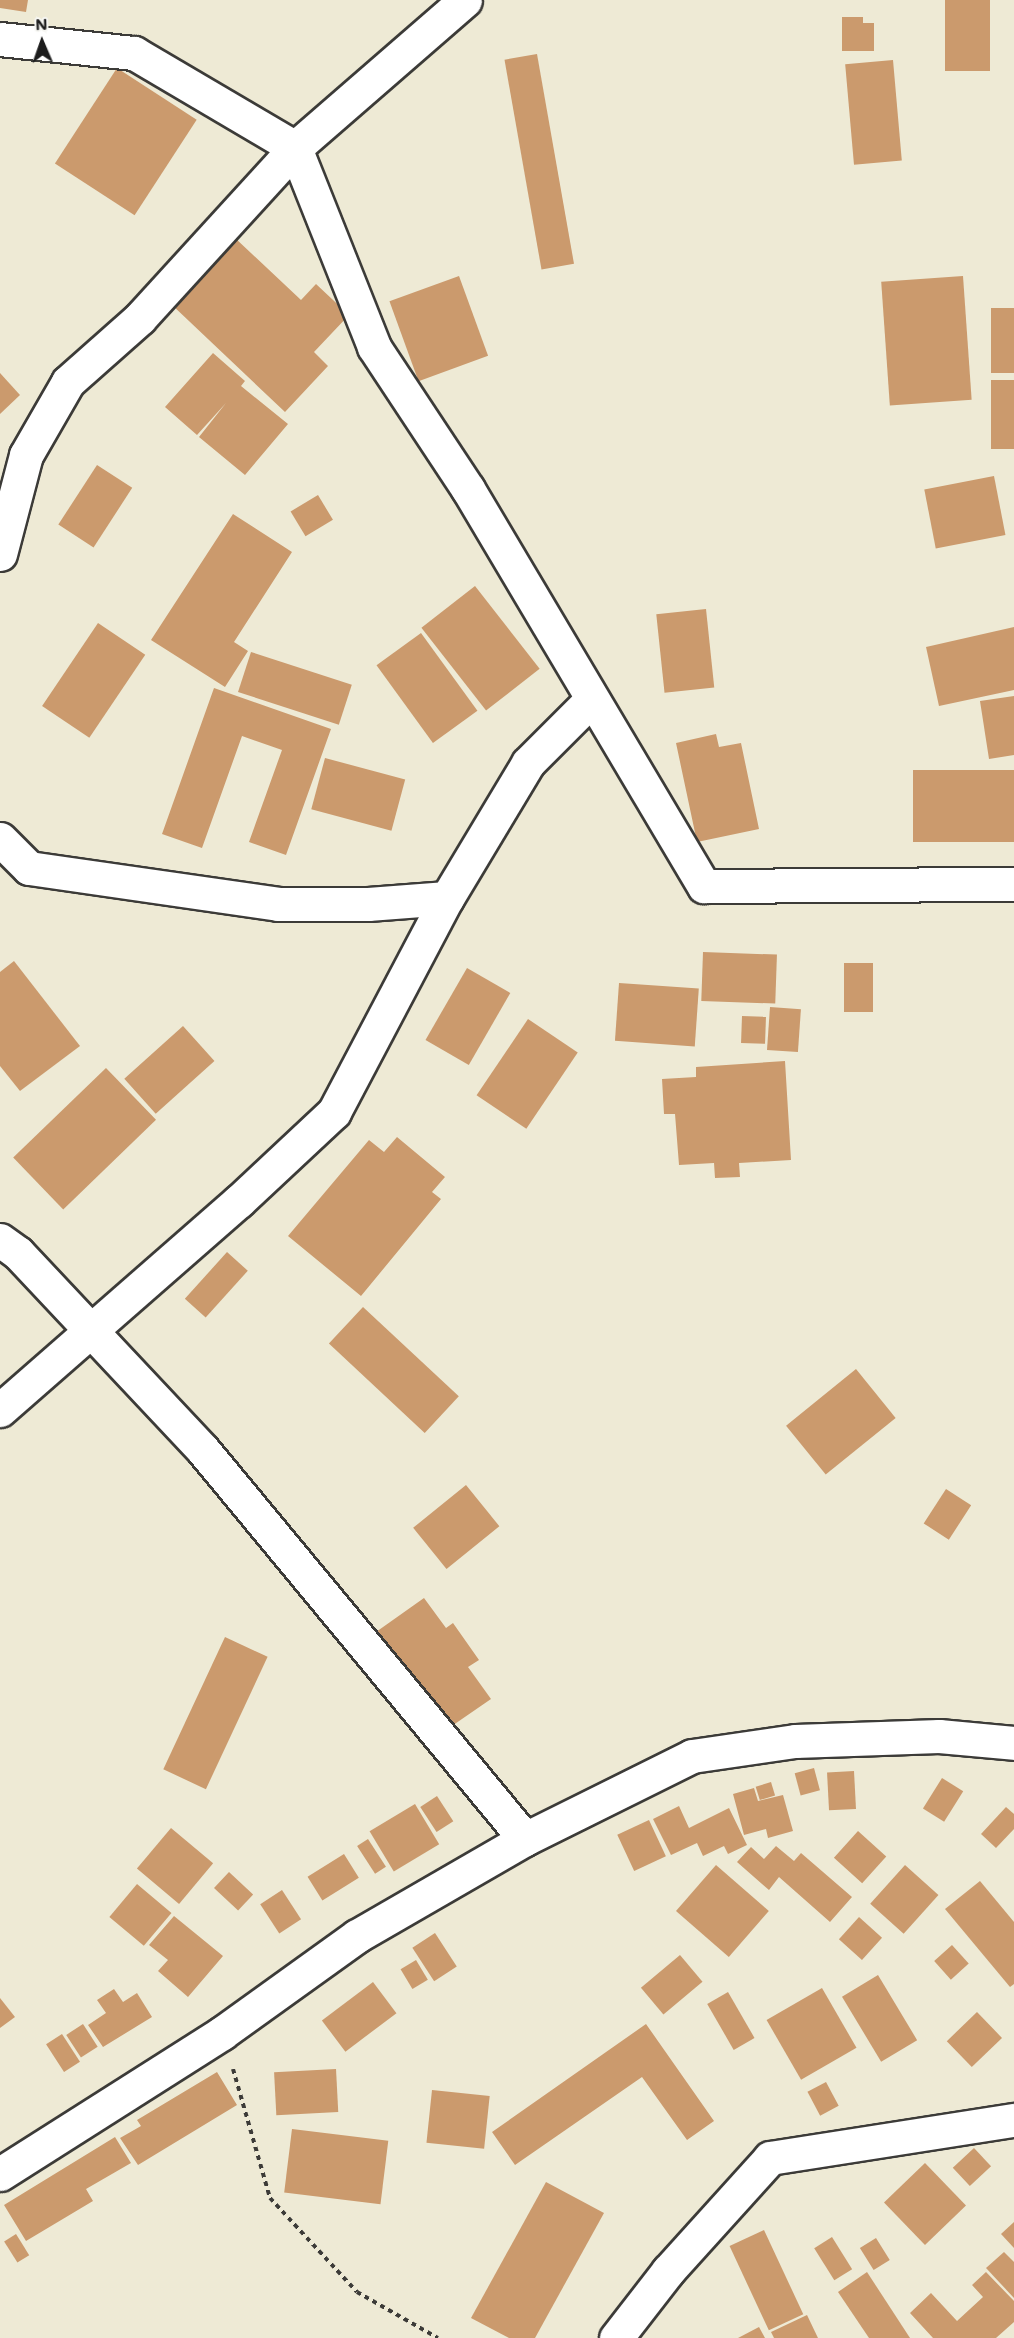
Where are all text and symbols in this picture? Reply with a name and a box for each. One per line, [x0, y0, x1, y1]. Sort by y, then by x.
north arrow [12, 12, 72, 72]
text: N [35, 13, 48, 34]

